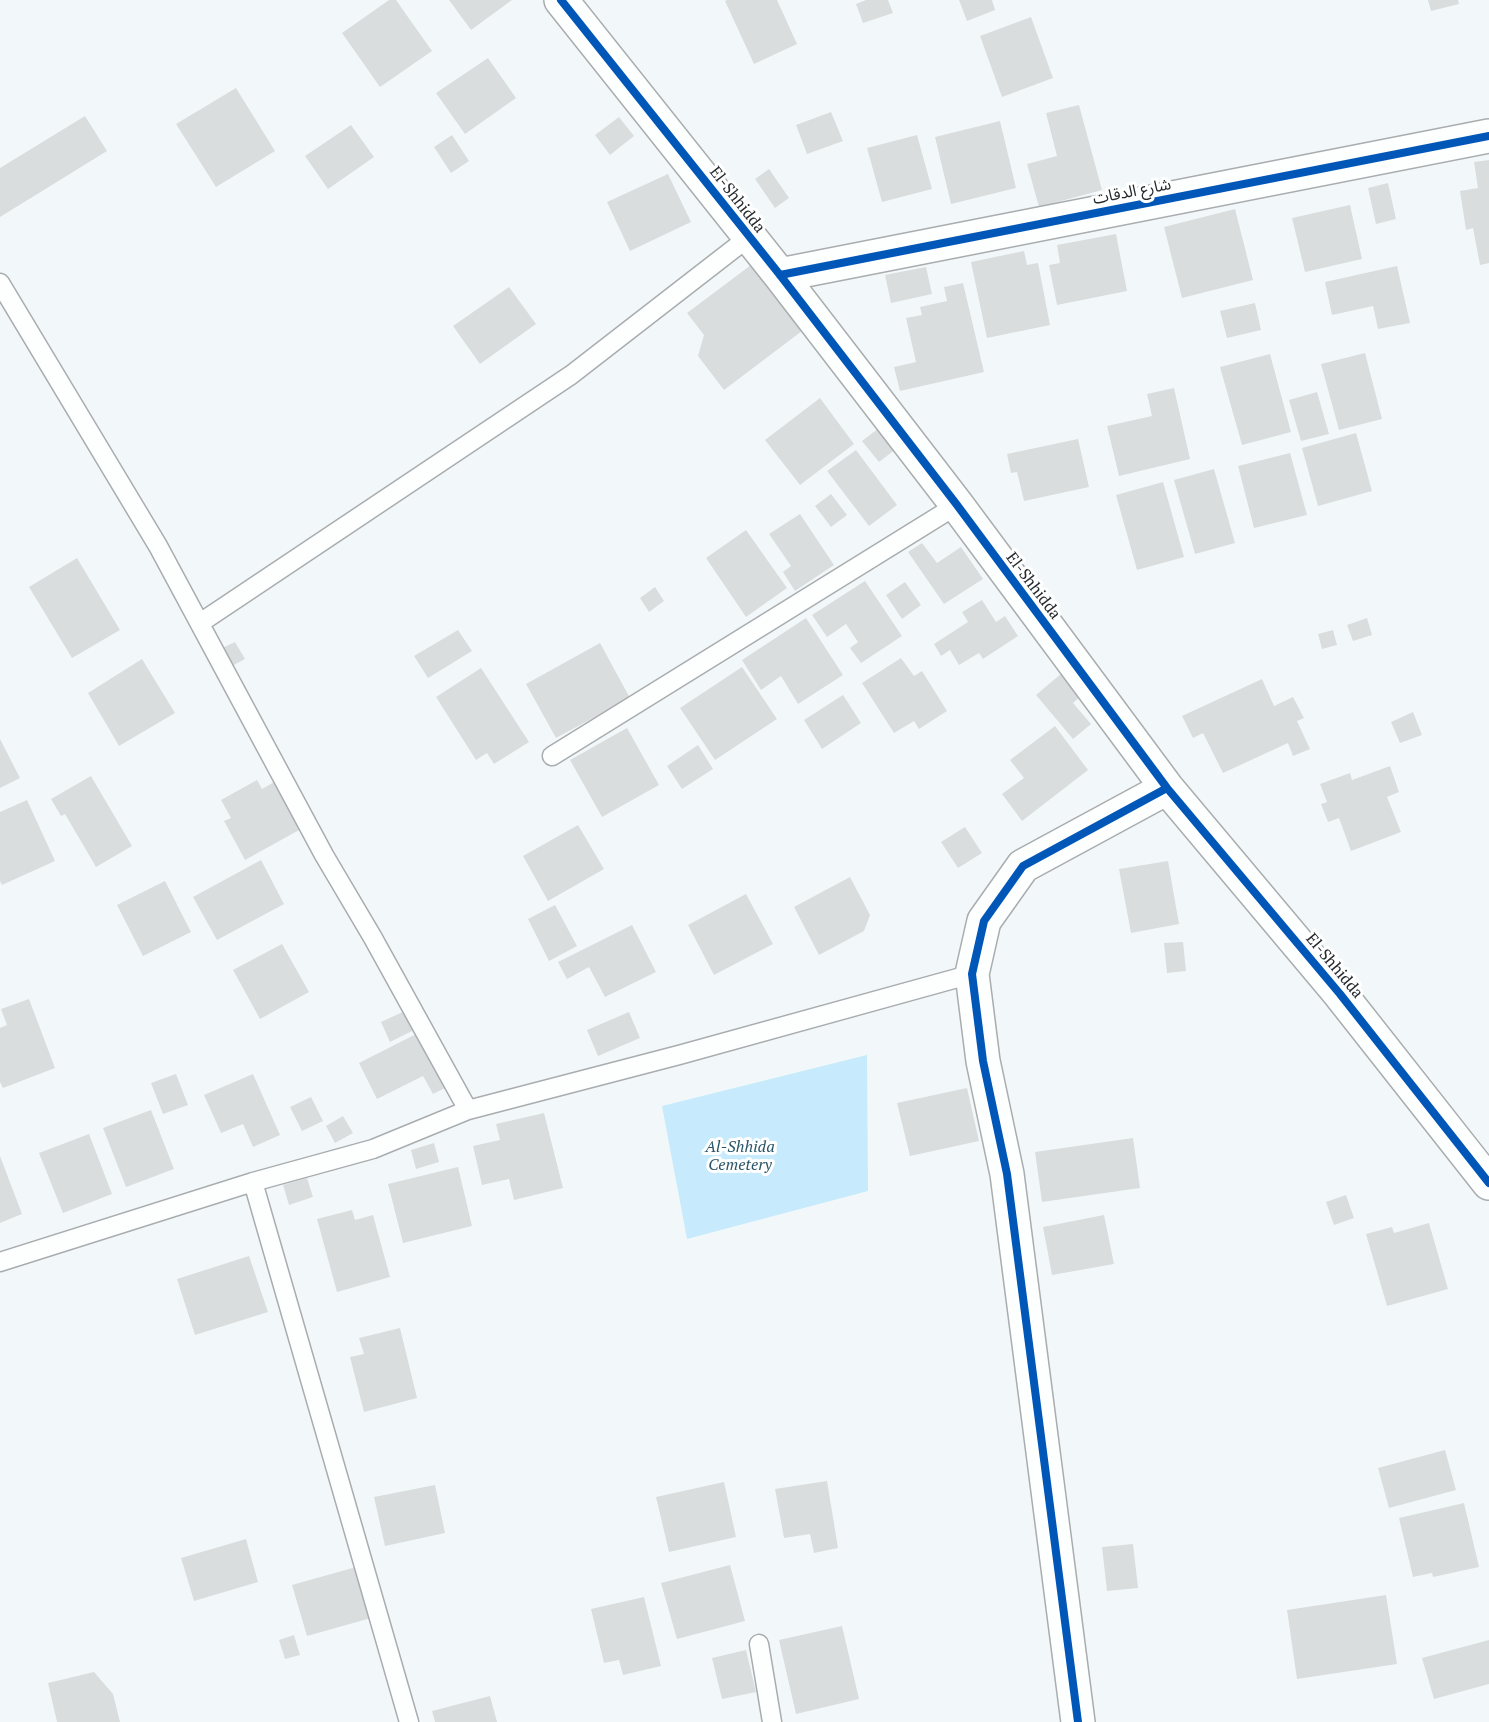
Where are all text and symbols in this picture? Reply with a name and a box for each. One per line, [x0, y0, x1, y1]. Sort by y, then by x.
street label: El-Shhidda [705, 163, 769, 237]
street label: شارع الدقات [1091, 175, 1173, 209]
street label: El-Shhidda [1002, 549, 1064, 623]
street label: El-Shhidda [1301, 930, 1367, 1002]
park label: Al-Shhida Cemetery [705, 1137, 775, 1175]

